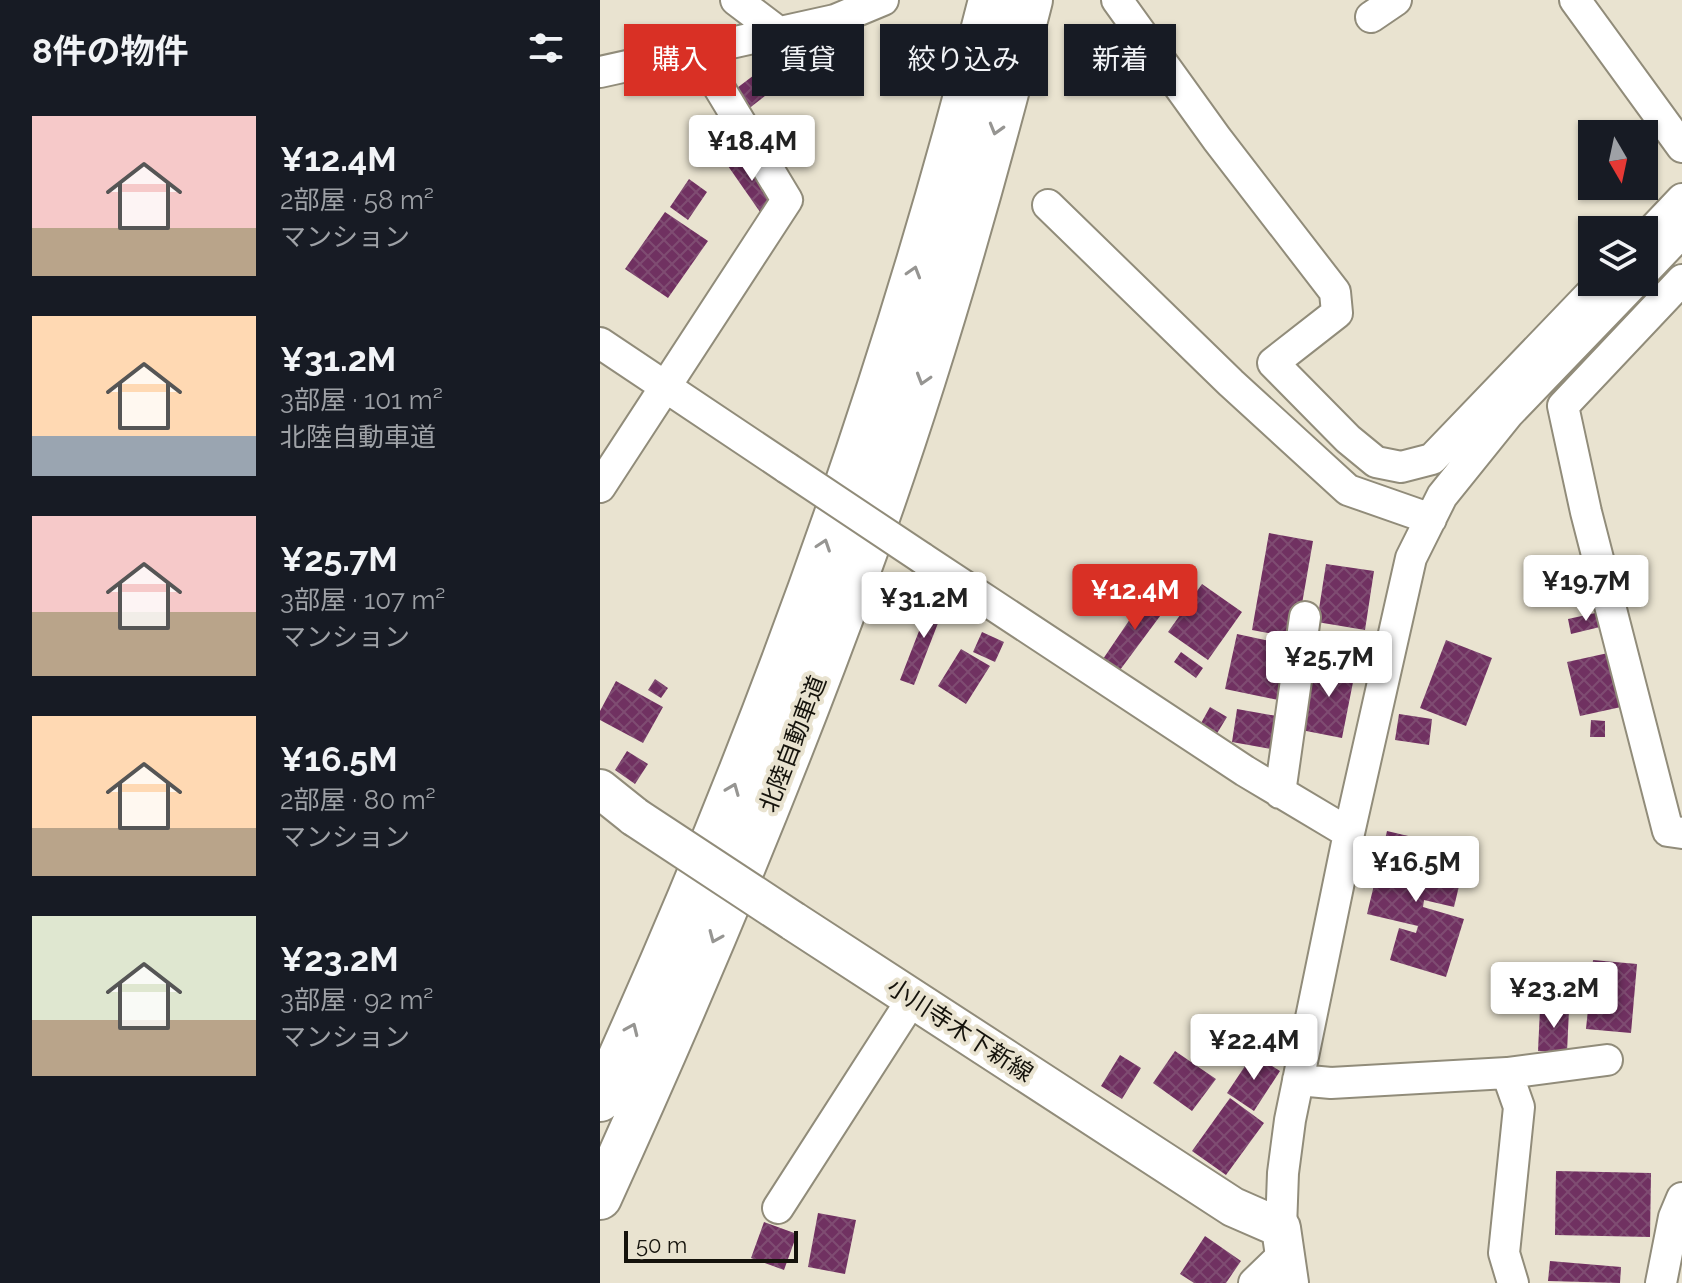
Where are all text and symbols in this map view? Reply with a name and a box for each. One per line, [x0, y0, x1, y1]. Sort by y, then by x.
chip: 購入 [624, 24, 736, 96]
chip: 賃貸 [752, 24, 864, 96]
chip: 絞り込み [880, 24, 1048, 96]
chip: 新着 [1064, 24, 1176, 96]
icon: filters [524, 26, 568, 70]
text: 8件の物件 [32, 31, 189, 71]
pin: ¥18.4M [687, 115, 817, 183]
north arrow [1578, 120, 1658, 200]
map controls [1578, 120, 1658, 296]
one-way arrow [989, 122, 1005, 136]
text: ¥18.4M [707, 126, 797, 156]
text: ¥12.4M [280, 139, 397, 179]
icon: home [96, 148, 192, 244]
text: 2部屋 · 58 m² [280, 185, 434, 215]
button: layers [1578, 216, 1658, 296]
text: マンション [280, 222, 410, 252]
one-way arrow [905, 266, 921, 279]
text: ¥31.2M [280, 339, 396, 379]
icon: home [96, 348, 192, 444]
one-way arrow [916, 371, 932, 385]
text: 3部屋 · 101 m² [280, 385, 443, 415]
text: 北陸自動車道 [280, 422, 436, 452]
text: ¥25.7M [280, 539, 398, 579]
one-way arrow [814, 539, 830, 553]
icon: home [96, 548, 192, 644]
pin: ¥19.7M [1521, 555, 1651, 623]
pin: ¥12.4M [1070, 564, 1200, 632]
text: ¥19.7M [1541, 566, 1631, 596]
pin: ¥31.2M [859, 572, 989, 640]
text: ¥12.4M [1090, 575, 1180, 605]
text: ¥31.2M [880, 583, 968, 613]
text: 3部屋 · 107 m² [280, 585, 445, 615]
text: マンション [280, 622, 410, 652]
pin: ¥25.7M [1264, 631, 1394, 699]
text: ¥25.7M [1284, 642, 1374, 672]
street label: 北陸自動車道 [753, 671, 832, 816]
text: ¥16.5M [280, 739, 398, 779]
icon: home [96, 748, 192, 844]
one-way arrow [723, 783, 740, 797]
text: 2部屋 · 80 m² [280, 785, 436, 815]
text: マンション [280, 822, 410, 852]
pin: ¥16.5M [1351, 836, 1481, 904]
text: ¥16.5M [1371, 847, 1461, 877]
one-way arrow [709, 929, 725, 943]
text: ¥23.2M [280, 939, 399, 979]
icon: home [96, 948, 192, 1044]
pin: ¥23.2M [1489, 962, 1619, 1030]
street label: 小川寺木下新線 [882, 972, 1039, 1087]
text: ¥23.2M [1509, 973, 1599, 1003]
text: 3部屋 · 92 m² [280, 985, 433, 1015]
pin: ¥22.4M [1189, 1014, 1319, 1082]
text: マンション [280, 1022, 410, 1052]
one-way arrow [622, 1022, 638, 1037]
text: ¥22.4M [1208, 1025, 1300, 1055]
scale bar [624, 1227, 798, 1263]
text: 50 m [636, 1232, 687, 1258]

